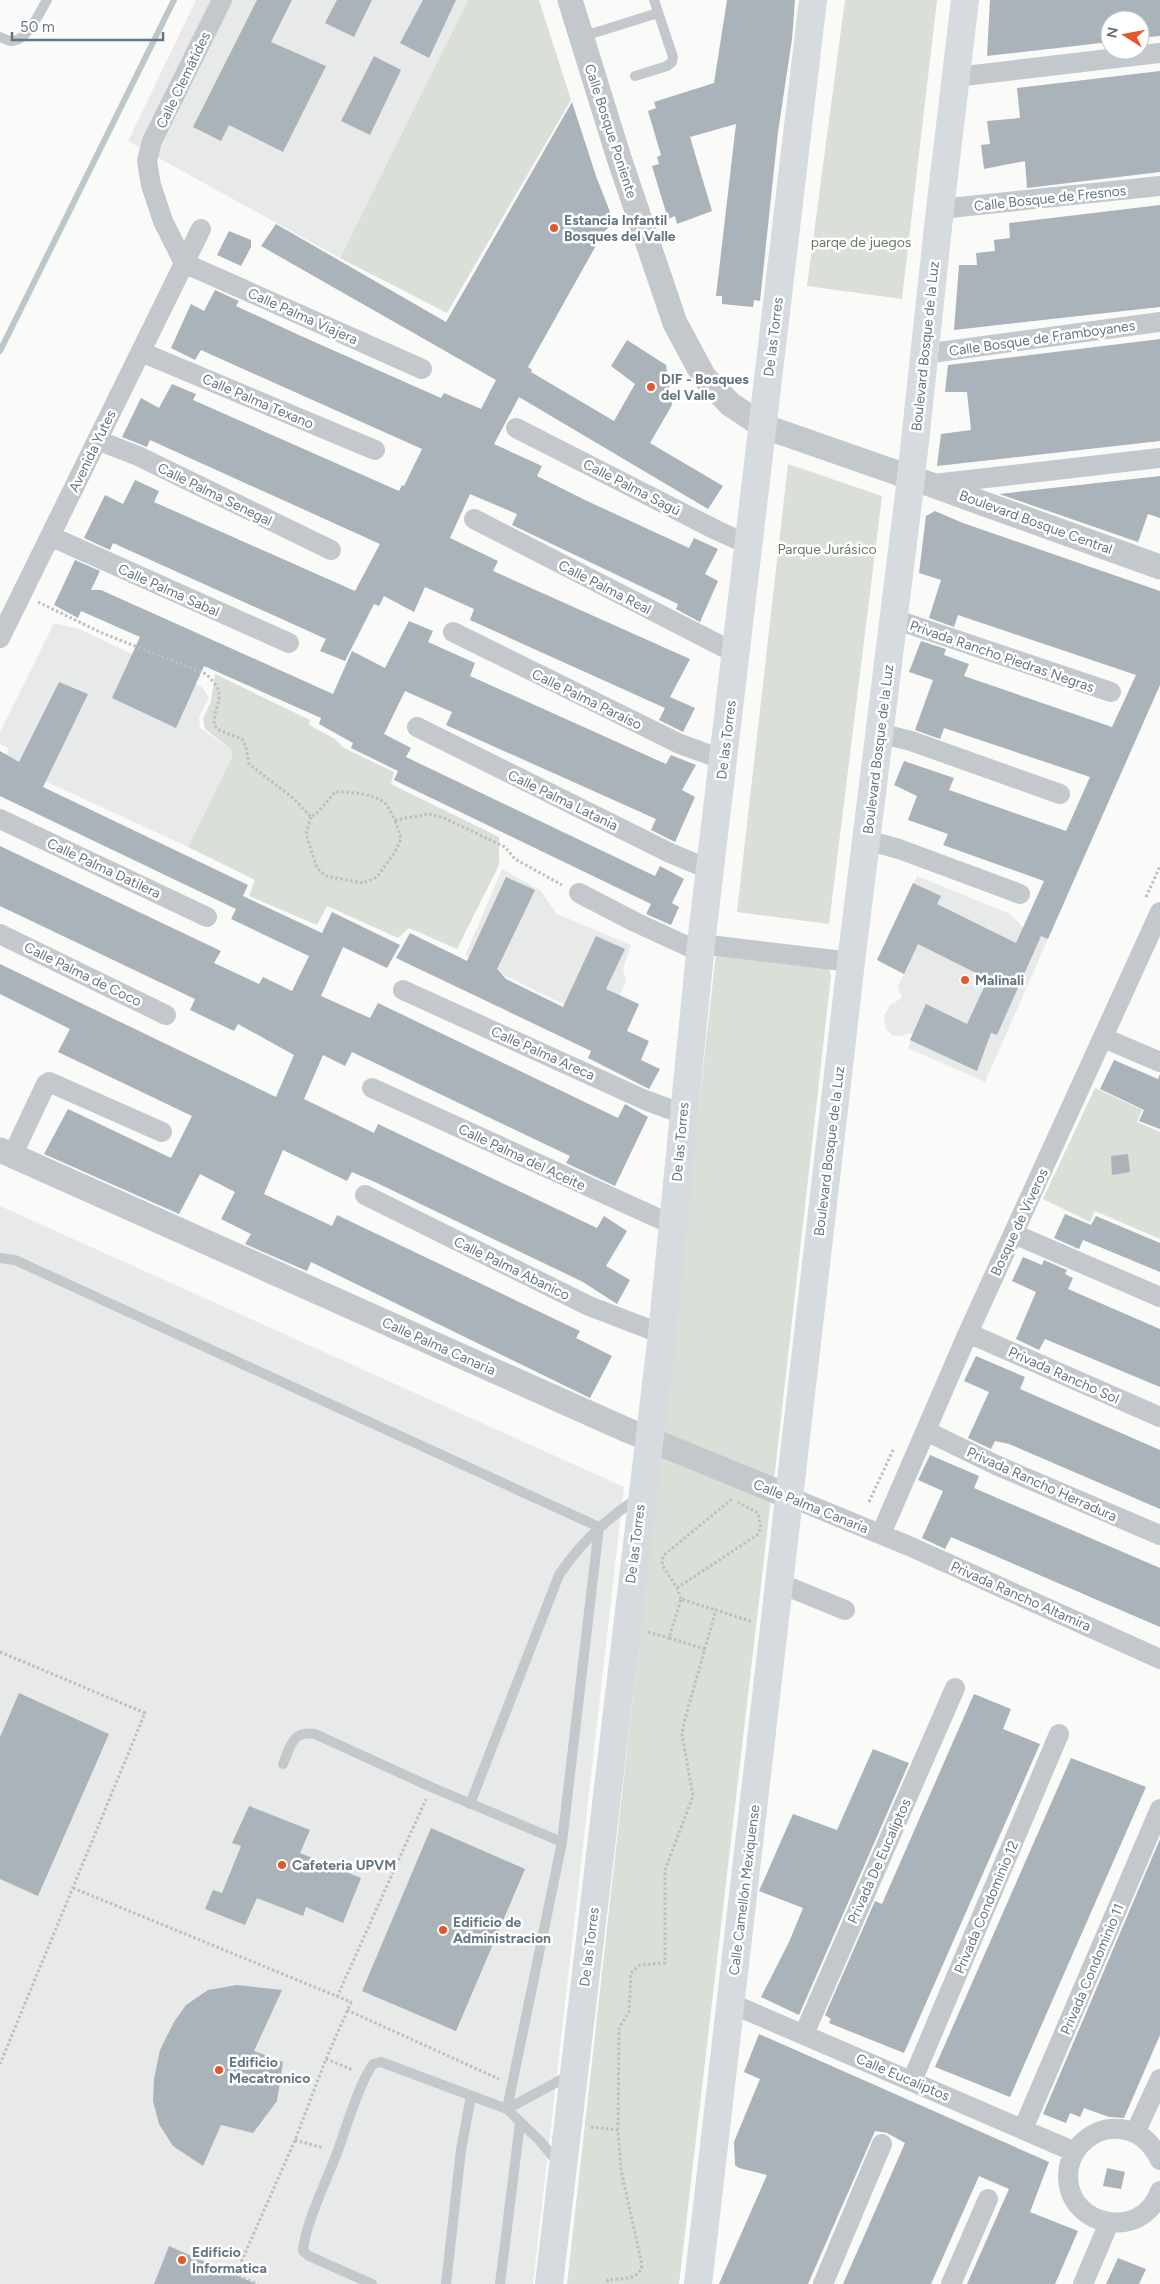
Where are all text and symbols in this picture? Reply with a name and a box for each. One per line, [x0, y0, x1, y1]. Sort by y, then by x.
scale bar [12, 10, 164, 42]
north arrow [1100, 10, 1150, 60]
text: 50 m [20, 18, 55, 36]
text: N [1103, 26, 1122, 40]
street label: Calle Clemátides [153, 29, 214, 131]
street label: Calle Bosque Poniente [581, 62, 640, 201]
street label: Calle Bosque de Fresnos [973, 182, 1127, 215]
place label: Estancia Infantil Bosques del Valle [564, 212, 676, 245]
marker: Estancia Infantil Bosques del Valle [548, 222, 560, 234]
park label: parqe de juegos [811, 234, 911, 251]
street label: Boulevard Bosque de la Luz [908, 260, 943, 432]
street label: Calle Palma Viajera [245, 285, 360, 348]
street label: De las Torres [760, 297, 787, 378]
street label: Calle Bosque de Framboyanes [948, 317, 1136, 360]
street label: Calle Palma Texano [200, 370, 316, 433]
place label: DIF - Bosques del Valle [661, 371, 749, 404]
marker: DIF - Bosques del Valle [645, 381, 657, 393]
street label: Avenida Yutes [65, 407, 120, 495]
street label: Calle Palma Sagú [580, 456, 683, 519]
street label: Calle Palma Senegal [155, 459, 275, 530]
street label: Boulevard Bosque Central [957, 487, 1115, 558]
park label: Parque Jurásico [777, 541, 877, 558]
street label: Calle Palma Real [556, 557, 654, 618]
street label: Calle Palma Sabal [115, 560, 222, 620]
street label: Privada Rancho Piedras Negras [907, 617, 1096, 696]
street label: Boulevard Bosque de la Luz [860, 663, 897, 835]
street label: Calle Palma Paraíso [529, 665, 644, 733]
street label: De las Torres [713, 700, 740, 781]
street label: Calle Palma Latania [505, 766, 621, 834]
street label: Calle Palma Datilera [44, 835, 163, 902]
street label: Calle Palma de Coco [21, 939, 144, 1010]
place label: Malinali [975, 972, 1024, 989]
marker: Malinali [959, 974, 971, 986]
street label: Calle Palma Areca [488, 1023, 597, 1084]
street label: Boulevard Bosque de la Luz [811, 1065, 848, 1237]
street label: De las Torres [669, 1102, 692, 1182]
street label: Calle Palma del Aceite [456, 1121, 588, 1195]
street label: Bosque de Viveros [987, 1166, 1052, 1279]
street label: Calle Palma Abanico [451, 1233, 572, 1304]
street label: Calle Palma Canaria [379, 1314, 498, 1379]
street label: Privada Rancho Sol [1006, 1343, 1122, 1408]
street label: Privada Rancho Herradura [964, 1444, 1119, 1525]
street label: Calle Palma Canaria [751, 1476, 871, 1537]
street label: De las Torres [622, 1504, 649, 1585]
street label: Privada Rancho Altamira [948, 1558, 1094, 1635]
street label: Privada De Eucaliptos [844, 1796, 915, 1926]
street label: Calle Camellón Mexiquense [726, 1803, 763, 1976]
street label: Privada Condominio 12 [951, 1838, 1022, 1976]
place label: Cafeteria UPVM [292, 1857, 396, 1874]
marker: Cafeteria UPVM [276, 1859, 288, 1871]
street label: Privada Condominio 11 [1057, 1901, 1128, 2037]
street label: De las Torres [576, 1907, 603, 1988]
place label: Edificio de Administracion [453, 1914, 551, 1947]
marker: Edificio de Administracion [437, 1924, 449, 1936]
street label: Calle Eucaliptos [854, 2050, 952, 2105]
place label: Edificio Mecatronico [229, 2054, 310, 2087]
marker: Edificio Mecatronico [213, 2064, 225, 2076]
place label: Edificio Informatica [192, 2244, 267, 2277]
marker: Edificio Informatica [176, 2254, 188, 2266]

